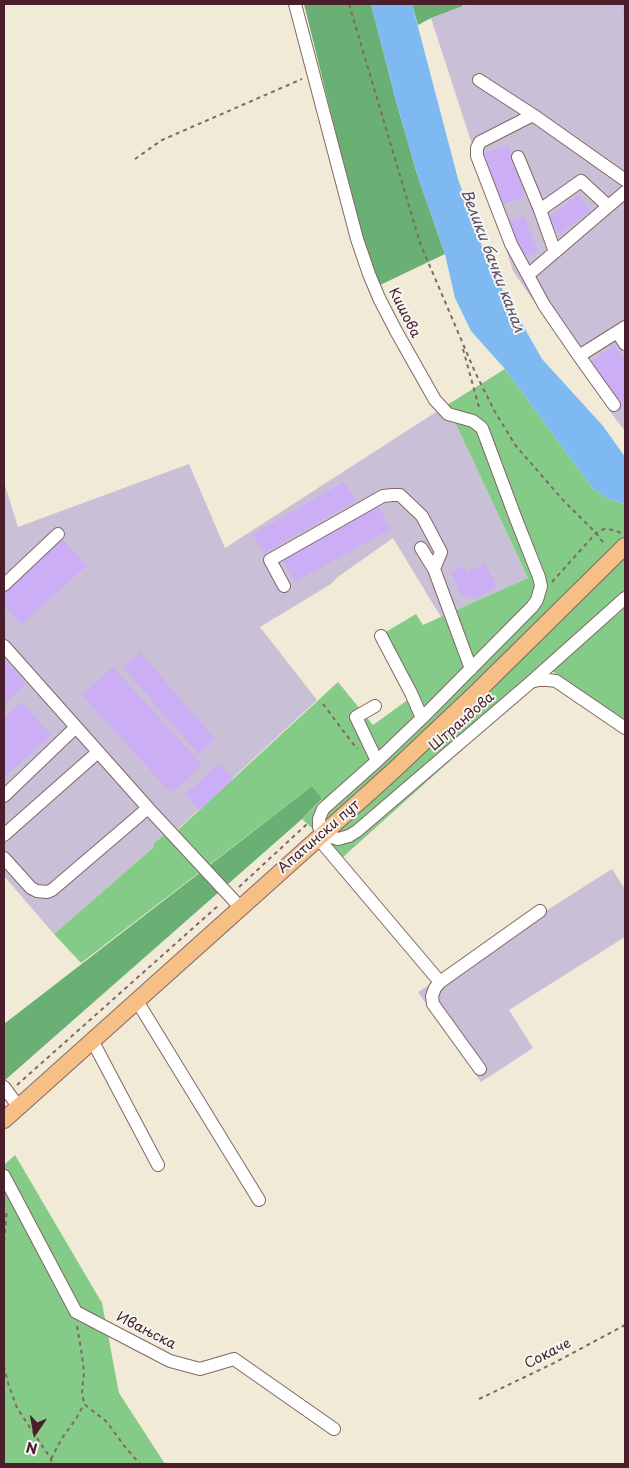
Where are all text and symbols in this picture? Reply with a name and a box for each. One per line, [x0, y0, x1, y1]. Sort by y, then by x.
water label: Велики бачки канал [456, 187, 528, 335]
street label: Кишова [384, 285, 424, 341]
street label: Штрандова [426, 689, 498, 755]
street label: Апатински пут [275, 797, 363, 877]
street label: Ивањска [113, 1309, 179, 1353]
street label: Сокаче [522, 1335, 574, 1373]
north arrow [10, 1408, 60, 1458]
text: N [24, 1437, 39, 1460]

